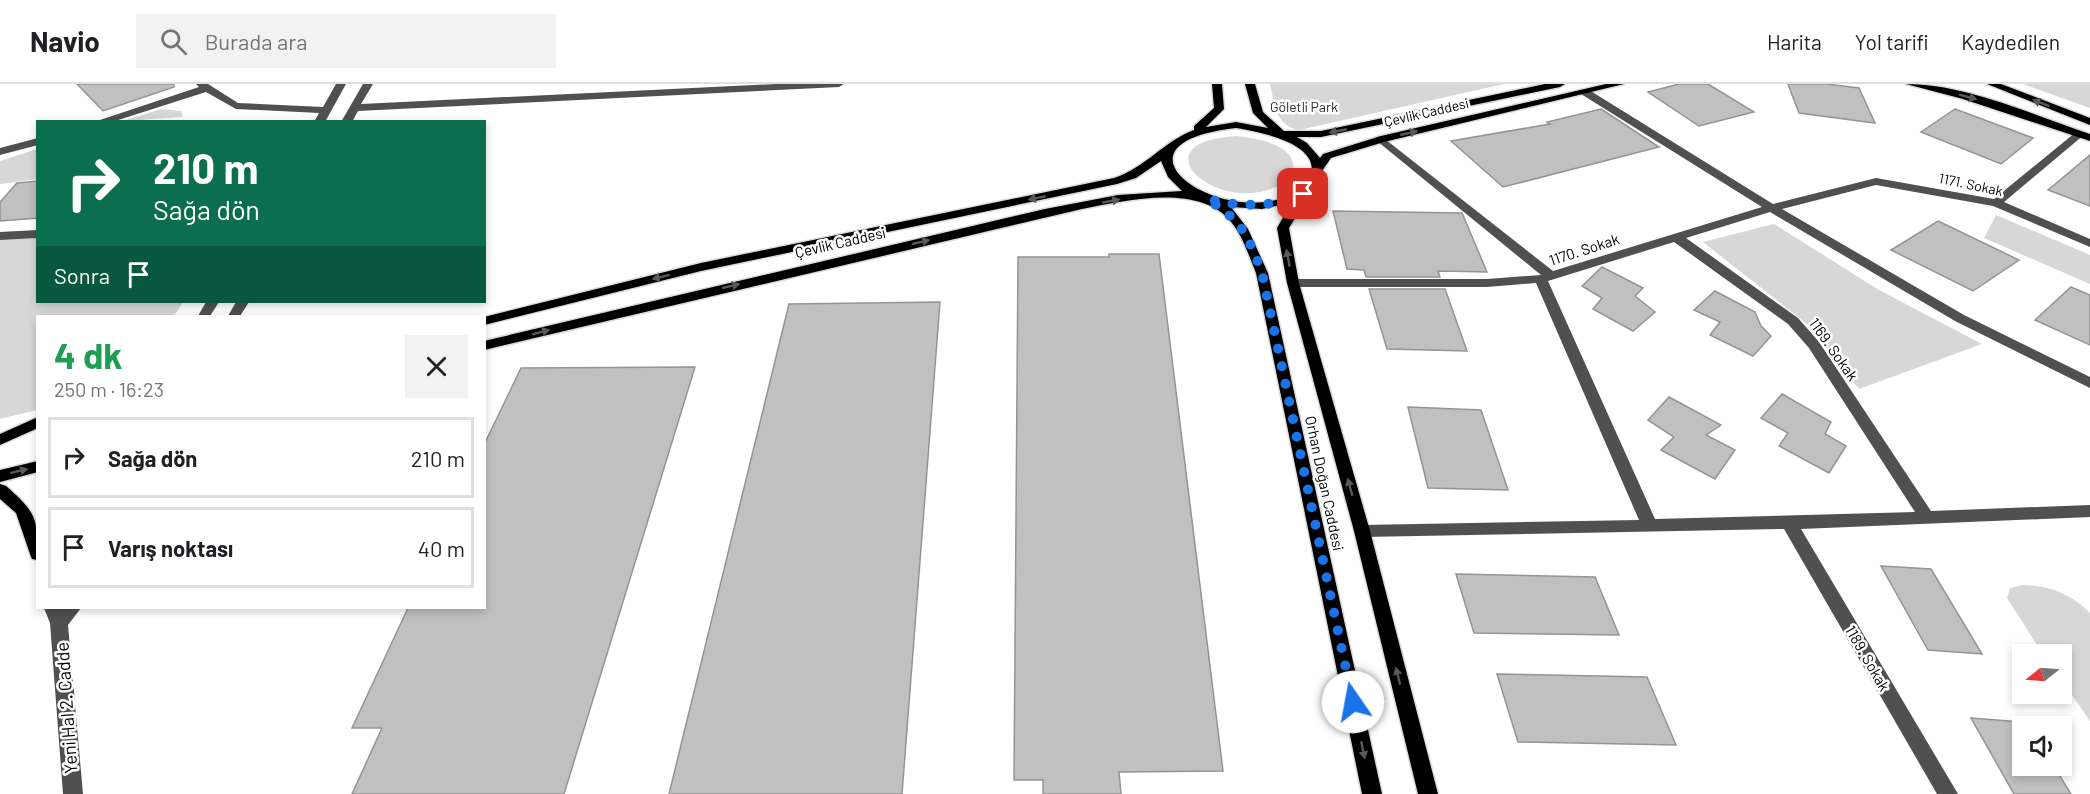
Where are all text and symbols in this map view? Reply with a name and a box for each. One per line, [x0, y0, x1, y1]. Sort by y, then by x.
search box [136, 14, 556, 68]
text: Navio [30, 24, 100, 58]
icon: search [157, 25, 190, 58]
text: Burada ara [205, 28, 307, 54]
text: Harita [1767, 29, 1822, 54]
text: Yol tarifi [1855, 29, 1928, 54]
text: Kaydedilen [1961, 29, 2060, 54]
one-way arrow [1959, 93, 1977, 102]
street label: Çevlik Caddesi [1382, 94, 1470, 130]
park label: Göletli Park [1270, 98, 1338, 115]
one-way arrow [2032, 98, 2050, 107]
one-way arrow [1329, 127, 1348, 136]
one-way arrow [1399, 127, 1418, 137]
text: 210 m [153, 142, 259, 192]
icon: right [54, 144, 132, 222]
pin [1277, 168, 1328, 219]
street label: 1171. Sokak [1937, 169, 2005, 199]
icon: arrive [1286, 177, 1319, 210]
text: Sağa dön [153, 193, 260, 225]
one-way arrow [1027, 194, 1046, 203]
one-way arrow [1102, 196, 1121, 205]
street label: Çevlik Caddesi [793, 223, 887, 261]
street label: 1170. Sokak [1547, 229, 1622, 269]
one-way arrow [912, 237, 930, 247]
one-way arrow [1283, 249, 1292, 268]
icon: arrive [122, 258, 155, 291]
text: Sonra [54, 262, 110, 288]
one-way arrow [652, 272, 670, 282]
one-way arrow [722, 281, 740, 291]
street label: 1169. Sokak [1806, 314, 1863, 384]
one-way arrow [532, 326, 550, 336]
text: 4 dk [54, 333, 123, 376]
button: close [405, 335, 468, 398]
text: 250 m · 16:23 [54, 377, 164, 401]
street label: Orhan Doğan Caddesi [1302, 414, 1348, 552]
icon: right [57, 441, 90, 474]
text: Sağa dön [108, 445, 197, 471]
text: 210 m [411, 445, 465, 471]
one-way arrow [10, 466, 28, 476]
one-way arrow [1344, 478, 1354, 496]
icon: arrive [57, 531, 90, 564]
text: Varış noktası [108, 535, 233, 561]
text: 40 m [418, 535, 465, 561]
street label: 1189. Sokak [1842, 622, 1894, 694]
street label: Yeni Hal 2. Cadde [50, 641, 82, 775]
north arrow [2012, 644, 2072, 704]
map controls [2012, 644, 2072, 776]
one-way arrow [1393, 667, 1402, 685]
position arrow [1321, 670, 1385, 734]
button: sound [2012, 716, 2072, 776]
one-way arrow [1359, 741, 1368, 760]

